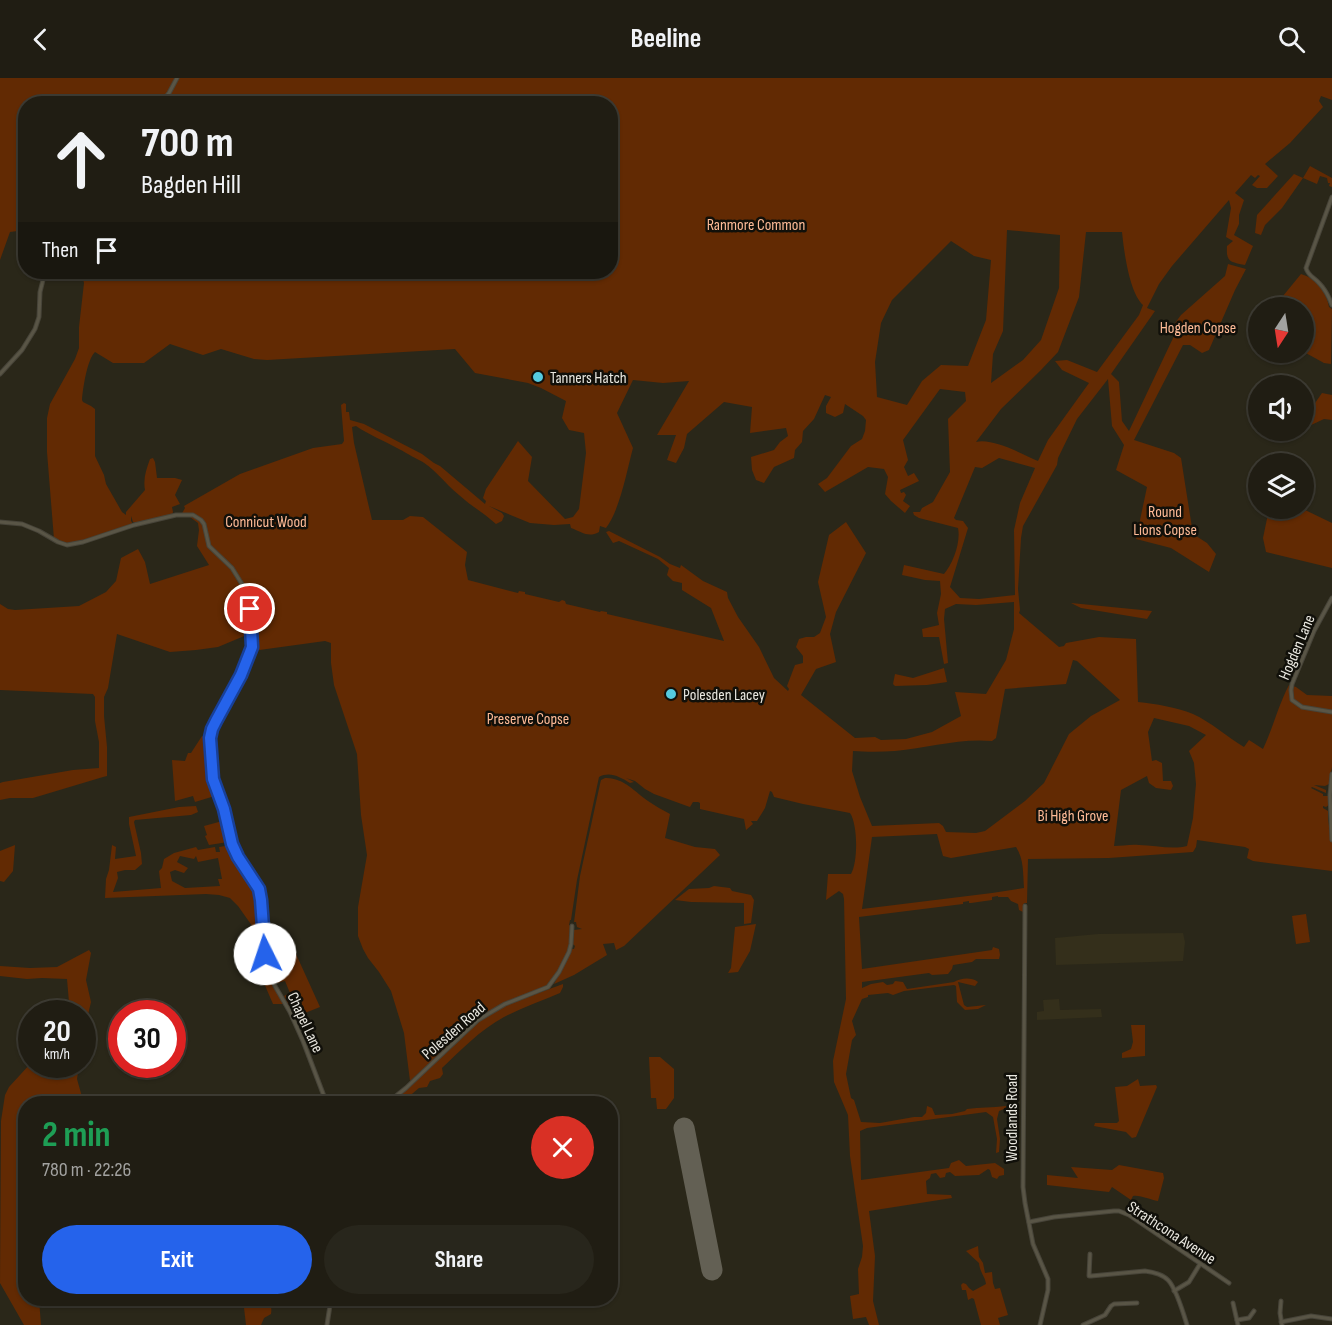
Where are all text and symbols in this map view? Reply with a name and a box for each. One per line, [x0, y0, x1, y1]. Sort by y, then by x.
icon: back [24, 23, 57, 56]
text: Beeline [631, 23, 701, 55]
icon: search [1275, 23, 1308, 56]
text: 700 m [141, 118, 234, 169]
icon: ahead [42, 120, 120, 198]
text: Bagden Hill [141, 169, 241, 201]
park label: Ranmore Common [707, 216, 805, 235]
icon: arrive [90, 234, 123, 267]
text: Then [42, 237, 78, 264]
north arrow [1248, 297, 1314, 363]
map controls [1248, 297, 1314, 519]
park label: Hogden Copse [1160, 319, 1236, 338]
place label: Tanners Hatch [550, 369, 627, 388]
marker: Tanners Hatch [531, 370, 545, 384]
button: sound [1248, 375, 1314, 441]
button: layers [1248, 453, 1314, 519]
park label: Round Lions Copse [1133, 503, 1197, 540]
park label: Connicut Wood [225, 513, 307, 532]
pin [224, 583, 275, 634]
icon: arrive [233, 592, 266, 625]
street label: Hogden Lane [1275, 612, 1320, 683]
place label: Polesden Lacey [683, 686, 765, 705]
marker: Polesden Lacey [664, 687, 678, 701]
park label: Preserve Copse [487, 710, 569, 729]
park label: Bi High Grove [1038, 807, 1108, 826]
position arrow [233, 922, 297, 986]
street label: Chapel Lane [282, 989, 327, 1056]
street label: Polesden Road [418, 998, 490, 1064]
speed limit sign: 30 [108, 1000, 186, 1078]
text: 20 [43, 1014, 71, 1050]
text: km/h [44, 1045, 70, 1064]
street label: Woodlands Road [1003, 1074, 1022, 1162]
text: 2 min [42, 1114, 111, 1157]
button: close [531, 1116, 594, 1179]
text: 780 m · 22:26 [42, 1158, 131, 1182]
street label: Strathcona Avenue [1123, 1198, 1219, 1269]
button: Exit [42, 1225, 312, 1294]
button: Share [324, 1225, 594, 1294]

